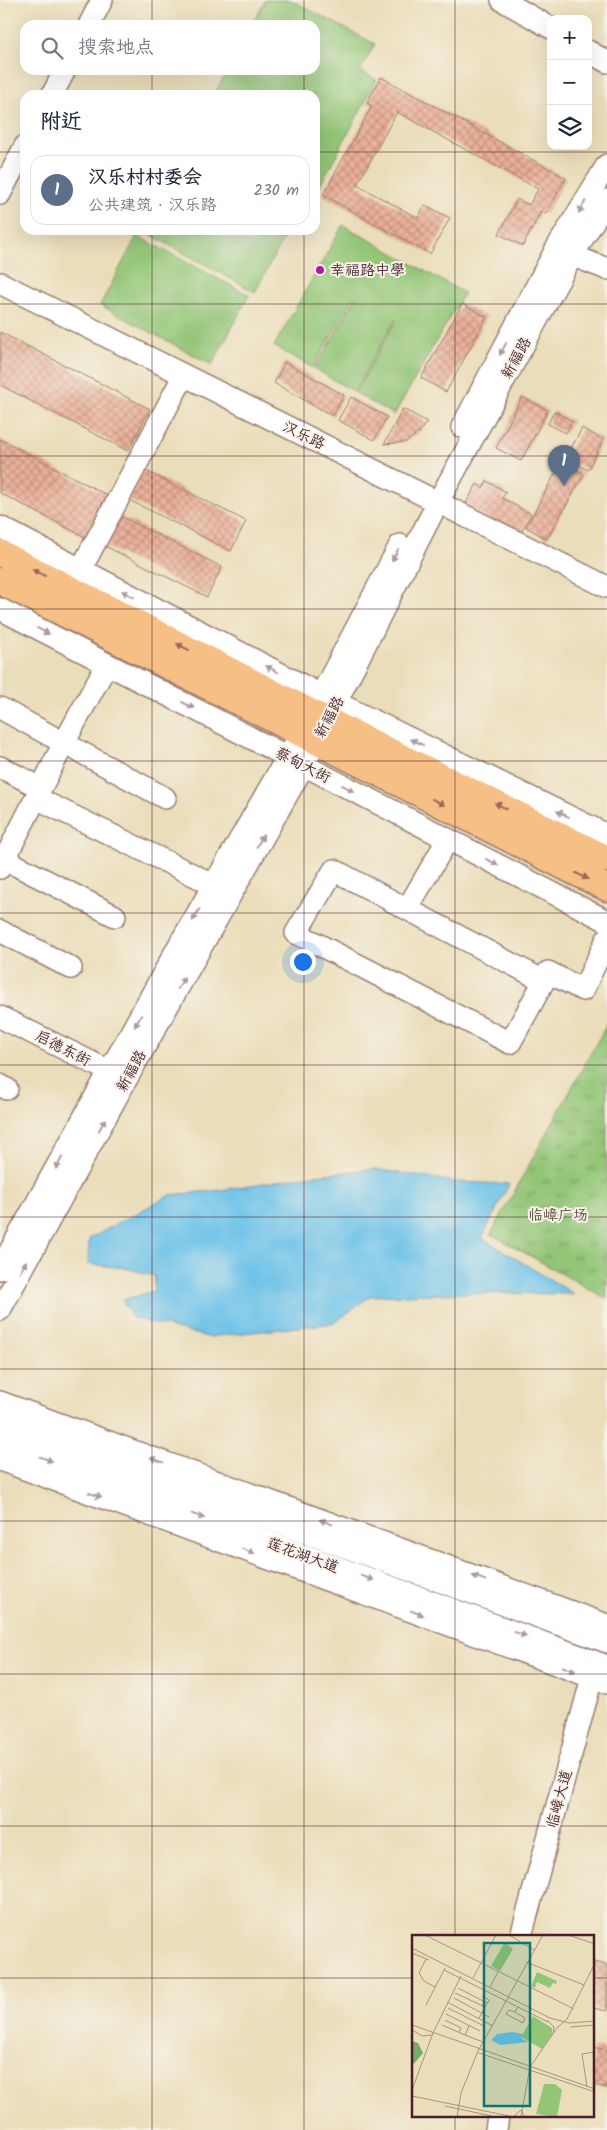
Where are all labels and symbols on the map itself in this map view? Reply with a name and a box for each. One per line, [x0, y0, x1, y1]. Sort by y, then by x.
one-way arrow [577, 200, 586, 213]
place label: 幸福路中學 [330, 259, 405, 283]
marker: 幸福路中學 [314, 264, 326, 276]
street label: 新福路 [495, 333, 538, 384]
one-way arrow [499, 342, 507, 356]
street label: 汉乐路 [278, 415, 329, 457]
pin: 1 [548, 445, 580, 486]
one-way arrow [391, 548, 399, 562]
one-way arrow [32, 569, 46, 577]
one-way arrow [121, 590, 135, 598]
one-way arrow [36, 627, 51, 635]
one-way arrow [176, 643, 191, 651]
one-way arrow [265, 665, 279, 673]
street label: 新福路 [309, 692, 351, 743]
one-way arrow [181, 701, 195, 709]
one-way arrow [410, 738, 424, 746]
street label: 蔡甸大街 [270, 742, 335, 790]
one-way arrow [341, 784, 355, 792]
one-way arrow [430, 798, 445, 806]
one-way arrow [493, 802, 508, 810]
one-way arrow [556, 809, 570, 817]
one-way arrow [256, 835, 265, 848]
one-way arrow [485, 858, 500, 866]
one-way arrow [575, 872, 590, 880]
one-way arrow [192, 908, 200, 923]
your location [290, 949, 316, 975]
one-way arrow [176, 976, 185, 989]
one-way arrow [134, 1014, 142, 1028]
street label: 启德东街 [30, 1025, 95, 1073]
street label: 新福路 [110, 1046, 153, 1097]
one-way arrow [97, 1118, 106, 1131]
one-way arrow [55, 1157, 64, 1170]
park label: 临嶂广场 [528, 1204, 588, 1228]
one-way arrow [19, 1260, 28, 1274]
one-way arrow [39, 1455, 54, 1463]
one-way arrow [150, 1456, 165, 1463]
one-way arrow [88, 1491, 103, 1499]
one-way arrow [191, 1512, 206, 1520]
one-way arrow [319, 1518, 334, 1525]
street label: 莲花湖大道 [263, 1532, 342, 1580]
one-way arrow [240, 1548, 255, 1555]
one-way arrow [360, 1574, 375, 1582]
one-way arrow [471, 1574, 486, 1582]
one-way arrow [409, 1610, 424, 1617]
one-way arrow [512, 1631, 527, 1638]
one-way arrow [562, 1665, 577, 1673]
street label: 临嶂大道 [541, 1767, 579, 1831]
inset map [412, 1935, 594, 2118]

